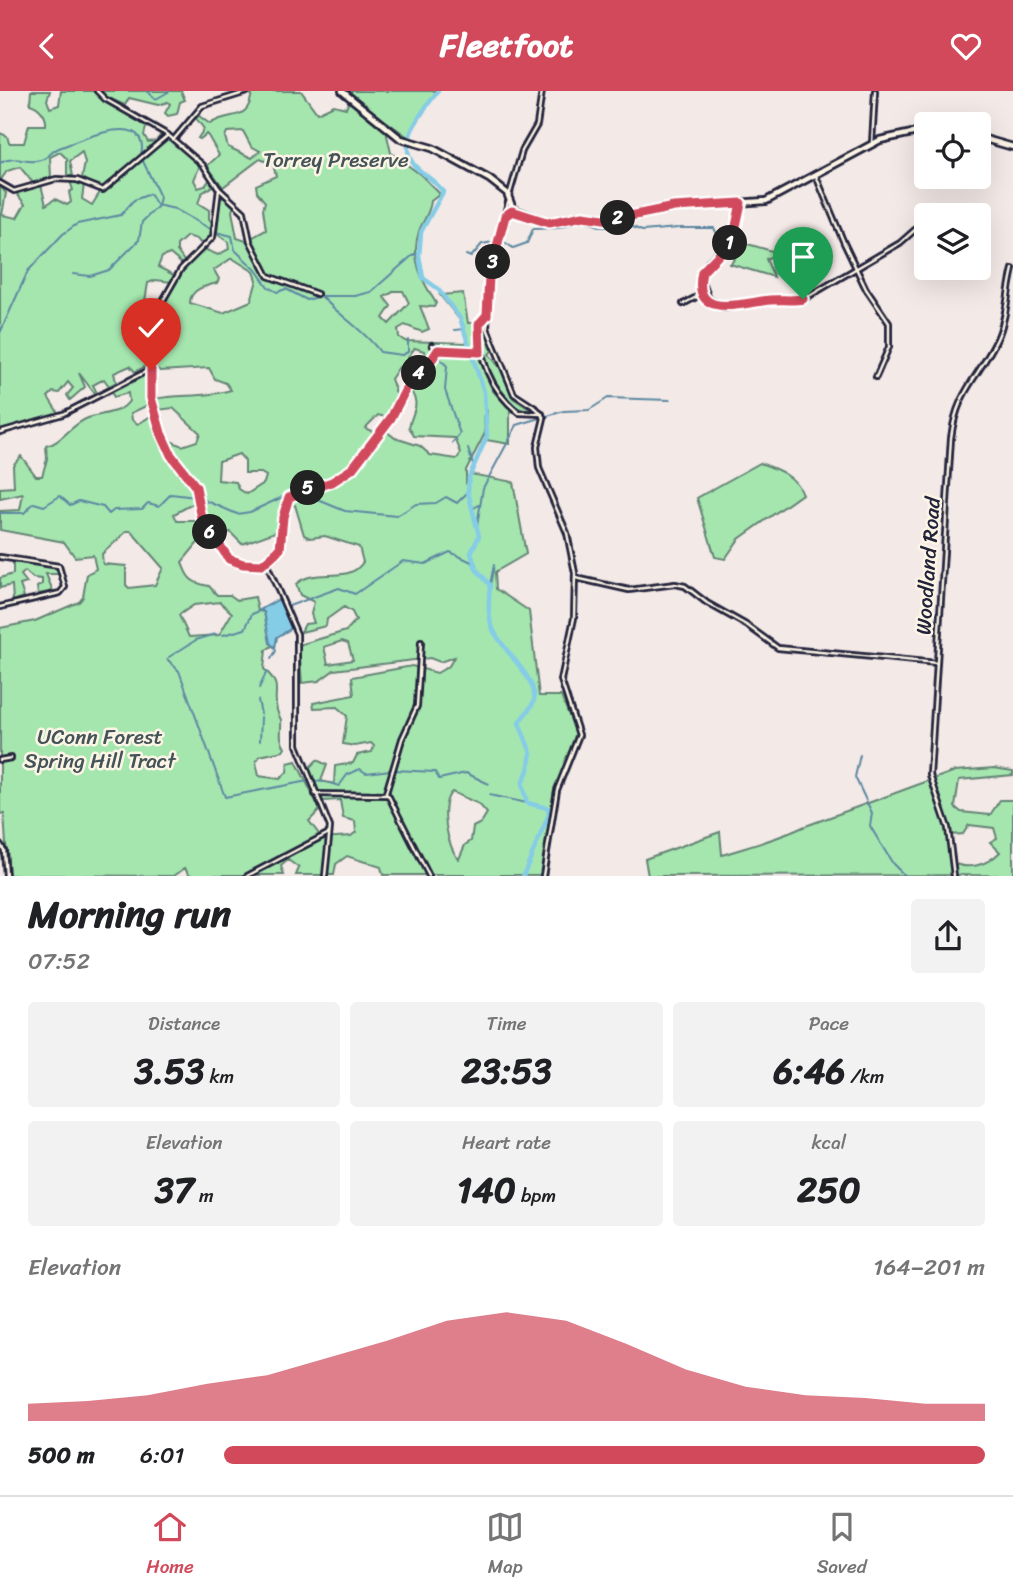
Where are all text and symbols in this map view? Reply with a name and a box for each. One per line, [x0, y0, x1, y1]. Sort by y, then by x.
text: Fleetfoot [440, 17, 573, 74]
icon: back [28, 27, 66, 65]
icon: heart [947, 27, 985, 65]
map controls [914, 112, 991, 280]
button: locate [914, 112, 991, 189]
park label: Torrey Preserve [263, 141, 409, 179]
pin: 2 [600, 201, 636, 235]
text: 2 [612, 201, 623, 234]
button: layers [914, 203, 991, 280]
pin: 1 [712, 225, 748, 261]
text: 1 [725, 226, 734, 259]
pin [773, 227, 833, 299]
icon: arrive [784, 238, 822, 276]
pin: 3 [476, 245, 510, 279]
text: 3 [487, 245, 498, 278]
pin [121, 298, 181, 370]
icon: check [132, 309, 170, 347]
pin: 4 [402, 355, 436, 391]
text: 4 [413, 356, 424, 389]
pin: 5 [290, 471, 326, 505]
text: 5 [302, 471, 313, 504]
street label: Woodland Road [904, 494, 952, 636]
pin: 6 [192, 515, 228, 549]
text: 6 [204, 515, 215, 548]
park label: UConn Forest Spring Hill Tract [24, 718, 177, 780]
text: Morning run [28, 881, 231, 948]
button: share [911, 899, 985, 973]
text: 07:52 [28, 941, 90, 982]
text: Distance [148, 1007, 220, 1040]
text: Time [486, 1007, 527, 1040]
text: Pace [809, 1007, 849, 1040]
text: 3.53 [134, 1040, 205, 1102]
text: 23:53 [461, 1040, 552, 1102]
text: 6:46 [773, 1040, 845, 1102]
text: km [205, 1060, 234, 1093]
text: /km [845, 1060, 884, 1093]
text: Elevation [146, 1126, 223, 1159]
text: Heart rate [462, 1126, 551, 1159]
text: kcal [812, 1126, 846, 1159]
text: 37 [155, 1159, 194, 1221]
text: 140 [457, 1159, 516, 1221]
text: 250 [797, 1159, 861, 1221]
text: m [194, 1179, 214, 1212]
text: bpm [516, 1179, 556, 1212]
text: Elevation [28, 1247, 121, 1288]
text: 164–201 m [873, 1247, 985, 1288]
text: 500 m [28, 1435, 95, 1476]
text: 6:01 [140, 1435, 184, 1476]
tab: Home [146, 1508, 194, 1583]
tab: Map [486, 1508, 524, 1583]
tab: Saved [817, 1508, 867, 1583]

